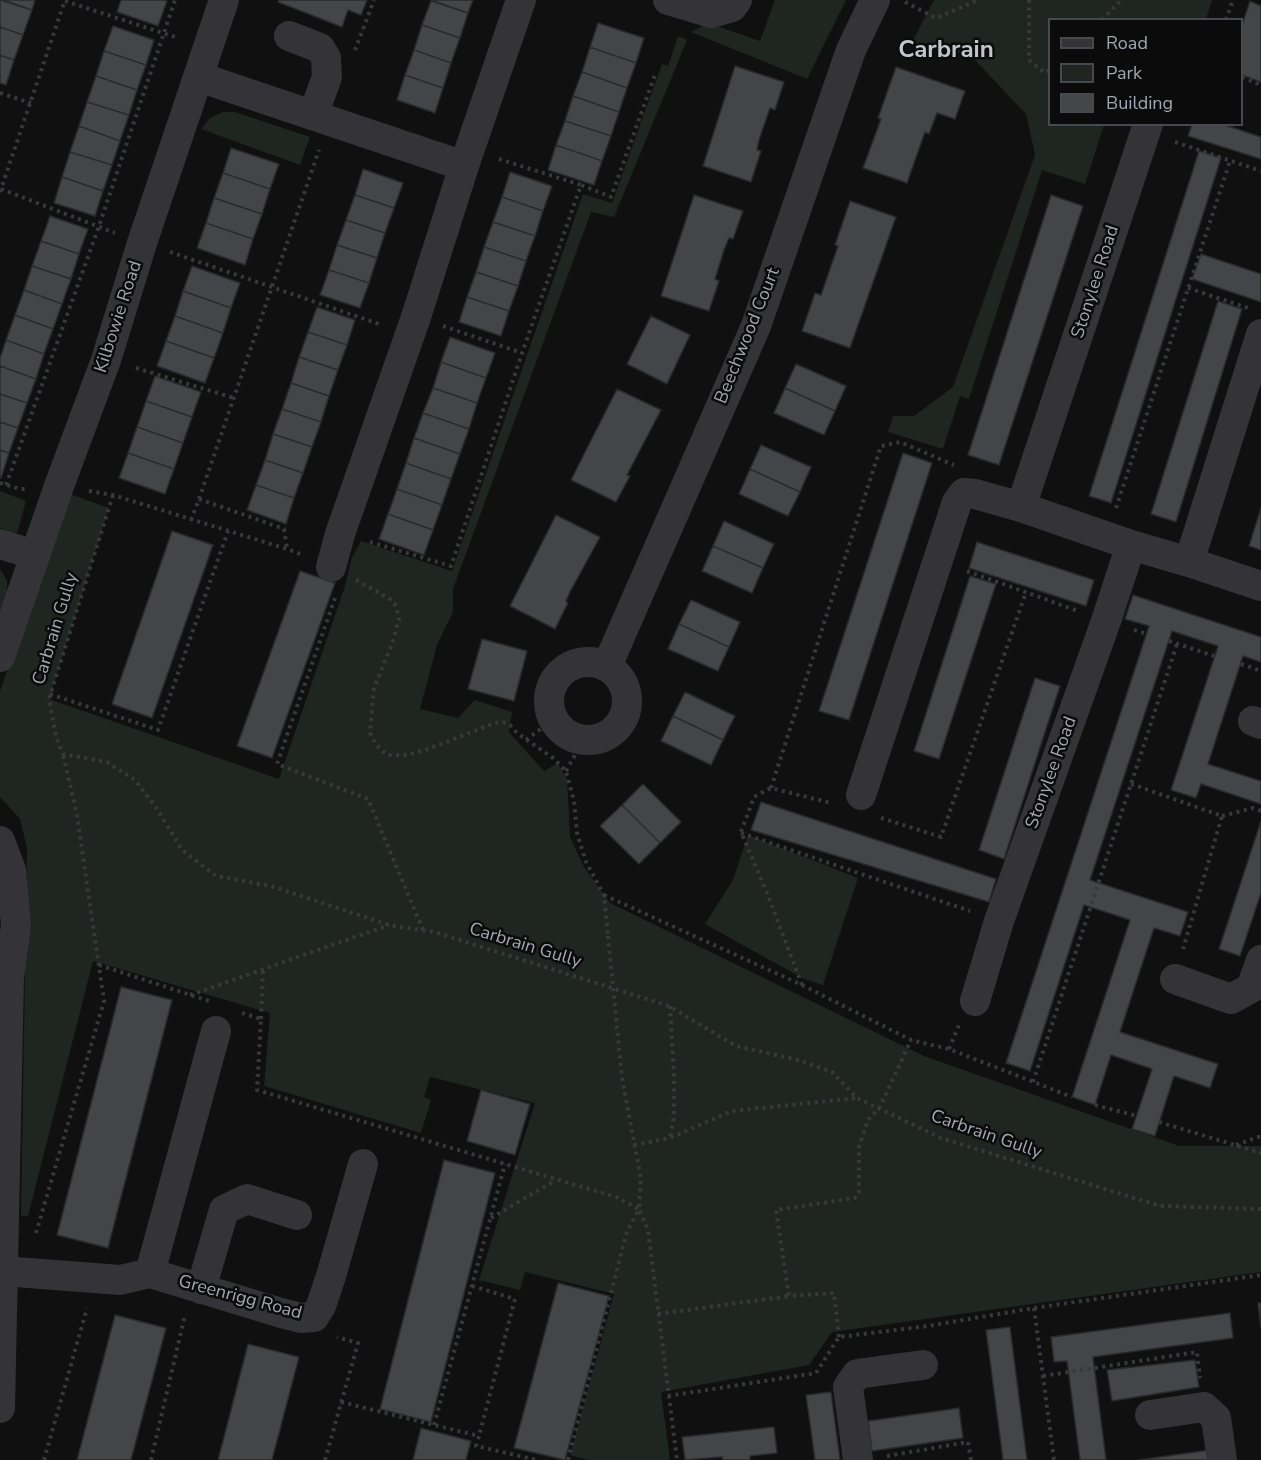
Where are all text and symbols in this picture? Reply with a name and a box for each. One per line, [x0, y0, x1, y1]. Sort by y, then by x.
legend [1048, 18, 1243, 126]
text: Road [1106, 31, 1148, 55]
district label: Carbrain [898, 37, 994, 65]
text: Park [1106, 61, 1142, 85]
text: Building [1106, 91, 1173, 115]
street label: Stonylee Road [1068, 223, 1124, 341]
street label: Kilbowie Road [91, 258, 147, 376]
street label: Beechwood Court [711, 265, 785, 407]
street label: Carbrain Gully [29, 570, 83, 688]
street label: Stonylee Road [1022, 714, 1082, 832]
street label: Carbrain Gully [466, 919, 584, 973]
street label: Carbrain Gully [928, 1106, 1044, 1164]
street label: Greenrigg Road [176, 1271, 304, 1325]

